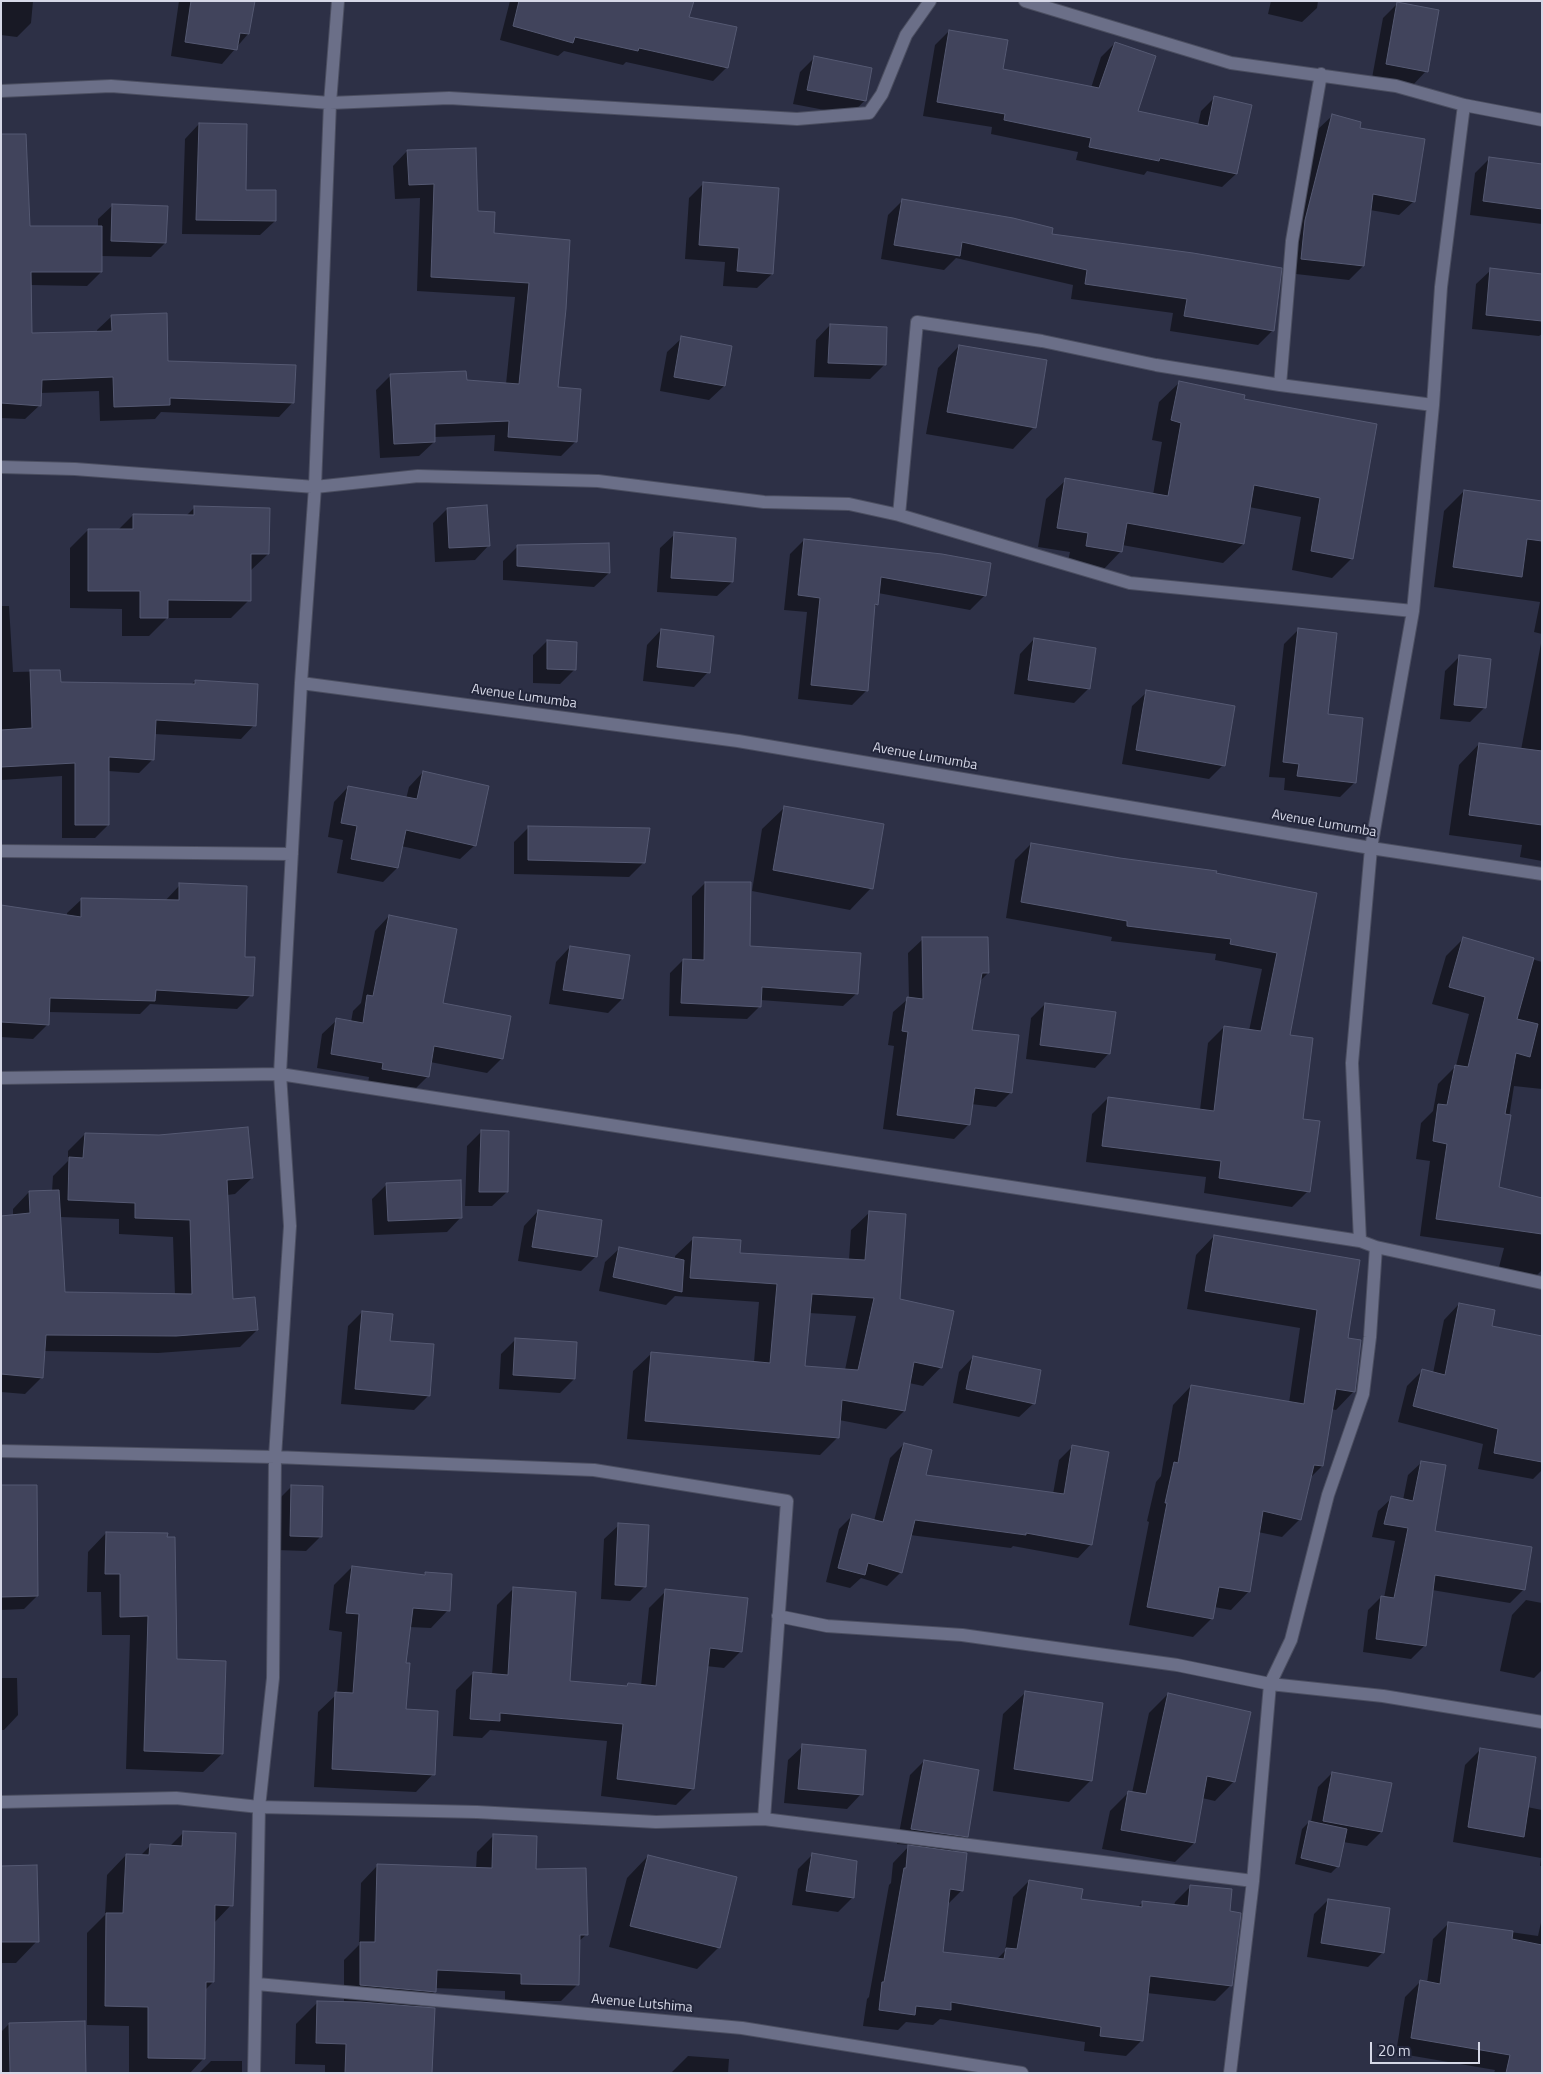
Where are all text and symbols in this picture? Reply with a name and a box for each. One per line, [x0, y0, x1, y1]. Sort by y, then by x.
street label: Avenue Lumumba [470, 681, 578, 713]
street label: Avenue Lumumba [871, 740, 979, 774]
street label: Avenue Lumumba [1270, 807, 1378, 841]
street label: Avenue Lutshima [591, 1991, 693, 2017]
scale bar [1373, 2032, 1483, 2064]
text: 20 m [1378, 2039, 1411, 2062]

